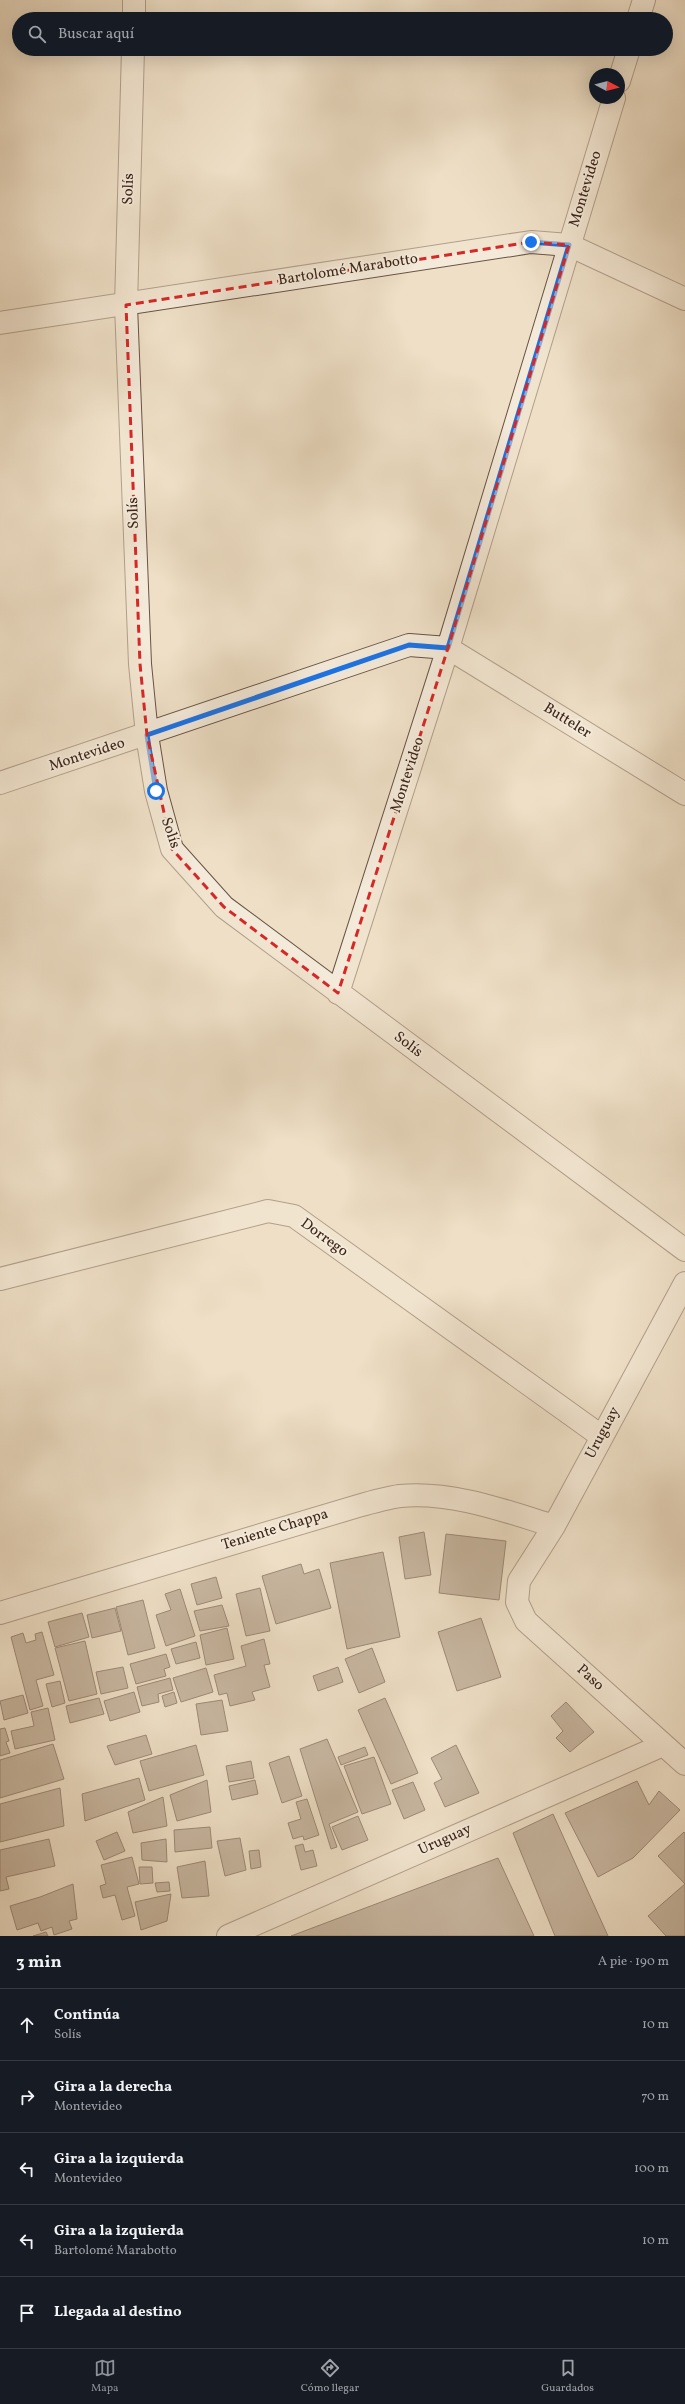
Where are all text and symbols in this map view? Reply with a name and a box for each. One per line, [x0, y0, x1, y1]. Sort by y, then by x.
search box [12, 12, 673, 56]
icon: search [26, 23, 48, 45]
text: Buscar aquí [58, 24, 134, 45]
north arrow [589, 68, 625, 104]
street label: Montevideo [564, 148, 608, 230]
street label: Solís [118, 173, 140, 205]
route end [522, 233, 540, 251]
street label: Bartolomé Marabotto [276, 249, 420, 291]
street label: Solís [123, 497, 145, 529]
street label: Butteler [539, 698, 595, 744]
street label: Montevideo [46, 733, 128, 777]
street label: Montevideo [386, 734, 430, 816]
route start [147, 782, 165, 800]
street label: Solís [155, 815, 185, 851]
street label: Solís [389, 1027, 427, 1063]
street label: Dorrego [296, 1214, 352, 1262]
street label: Uruguay [581, 1403, 625, 1463]
street label: Teniente Chappa [219, 1504, 331, 1556]
street label: Paso [572, 1660, 608, 1696]
street label: Uruguay [415, 1819, 475, 1861]
text: 3 min [16, 1951, 62, 1974]
text: A pie · 190 m [598, 1953, 669, 1971]
text: Continúa [54, 2005, 120, 2026]
icon: ahead [16, 2014, 38, 2036]
text: 10 m [642, 2016, 669, 2034]
text: Solís [54, 2026, 81, 2044]
text: Gira a la derecha [54, 2077, 172, 2098]
icon: right [16, 2086, 38, 2108]
text: 70 m [641, 2088, 669, 2106]
text: Montevideo [54, 2098, 122, 2116]
text: Gira a la izquierda [54, 2149, 184, 2170]
icon: left [16, 2158, 38, 2180]
text: 100 m [634, 2160, 669, 2178]
text: Montevideo [54, 2170, 122, 2188]
text: Gira a la izquierda [54, 2221, 184, 2242]
icon: left [16, 2230, 38, 2252]
text: 10 m [642, 2232, 669, 2250]
text: Bartolomé Marabotto [54, 2242, 177, 2260]
icon: arrive [16, 2302, 38, 2324]
text: Llegada al destino [54, 2302, 182, 2323]
tab: Mapa [91, 2357, 119, 2396]
tab: Cómo llegar [301, 2357, 359, 2396]
tab: Guardados [541, 2357, 594, 2396]

